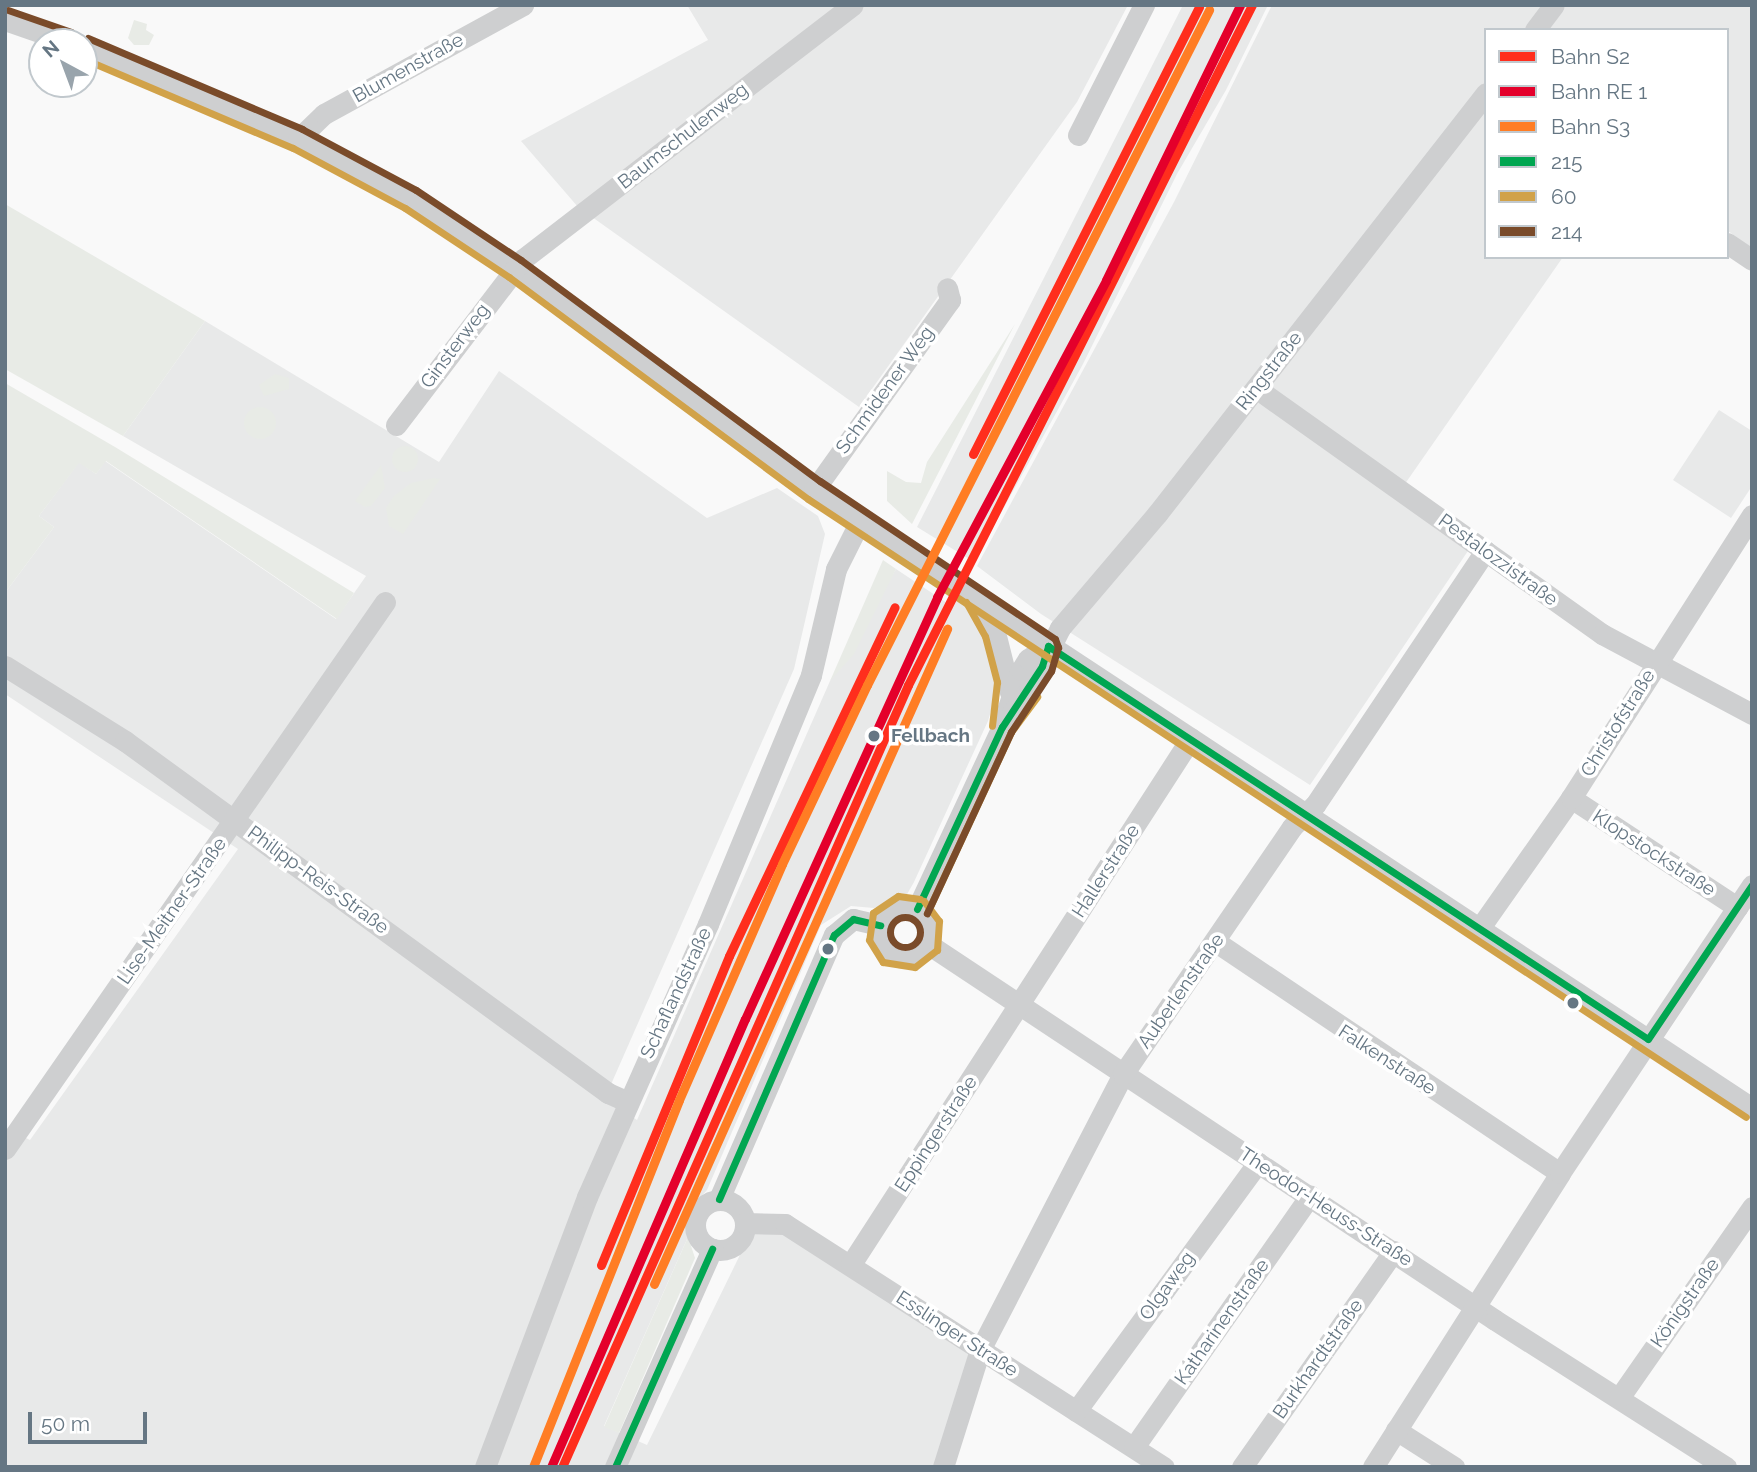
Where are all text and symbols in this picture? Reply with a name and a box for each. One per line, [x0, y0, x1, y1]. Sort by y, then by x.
north arrow [28, 28, 98, 98]
street label: Blumenstraße [349, 28, 467, 108]
legend [1484, 28, 1729, 259]
text: N [38, 36, 63, 62]
text: Bahn S2 [1551, 44, 1630, 69]
street label: Baumschulenweg [613, 78, 753, 194]
text: Bahn RE 1 [1551, 79, 1647, 104]
text: Bahn S3 [1551, 114, 1630, 139]
text: 215 [1551, 149, 1582, 174]
text: 60 [1551, 184, 1577, 209]
text: 214 [1551, 219, 1582, 244]
street label: Ginsterweg [416, 299, 494, 393]
street label: Schmidener Weg [831, 321, 939, 459]
street label: Ringstraße [1231, 327, 1307, 415]
street label: Pestalozzistraße [1434, 509, 1562, 611]
street label: Christofstraße [1576, 665, 1660, 781]
marker: Fellbach [863, 725, 885, 747]
place label: Fellbach [891, 725, 970, 747]
street label: Klopstockstraße [1588, 805, 1720, 901]
street label: Hallerstraße [1067, 820, 1145, 922]
street label: Philipp-Reis-Straße [243, 821, 393, 939]
street label: Lise-Meitner-Straße [113, 833, 231, 989]
street label: Schaflandstraße [636, 924, 716, 1062]
street label: Auberlenstraße [1133, 929, 1229, 1053]
unlabelled marker [821, 942, 835, 956]
unlabelled marker [1566, 996, 1580, 1010]
street label: Falkenstraße [1334, 1020, 1440, 1100]
street label: Eppingerstraße [890, 1072, 982, 1196]
street label: Theodor-Heuss-Straße [1235, 1143, 1417, 1271]
street label: Olgaweg [1134, 1247, 1200, 1325]
street label: Königstraße [1646, 1254, 1724, 1352]
street label: Katharinenstraße [1170, 1255, 1274, 1389]
street label: Esslinger Straße [892, 1286, 1022, 1382]
street label: Burkhardtstraße [1268, 1295, 1368, 1423]
scale bar [32, 1398, 150, 1442]
text: 50 m [41, 1411, 90, 1436]

